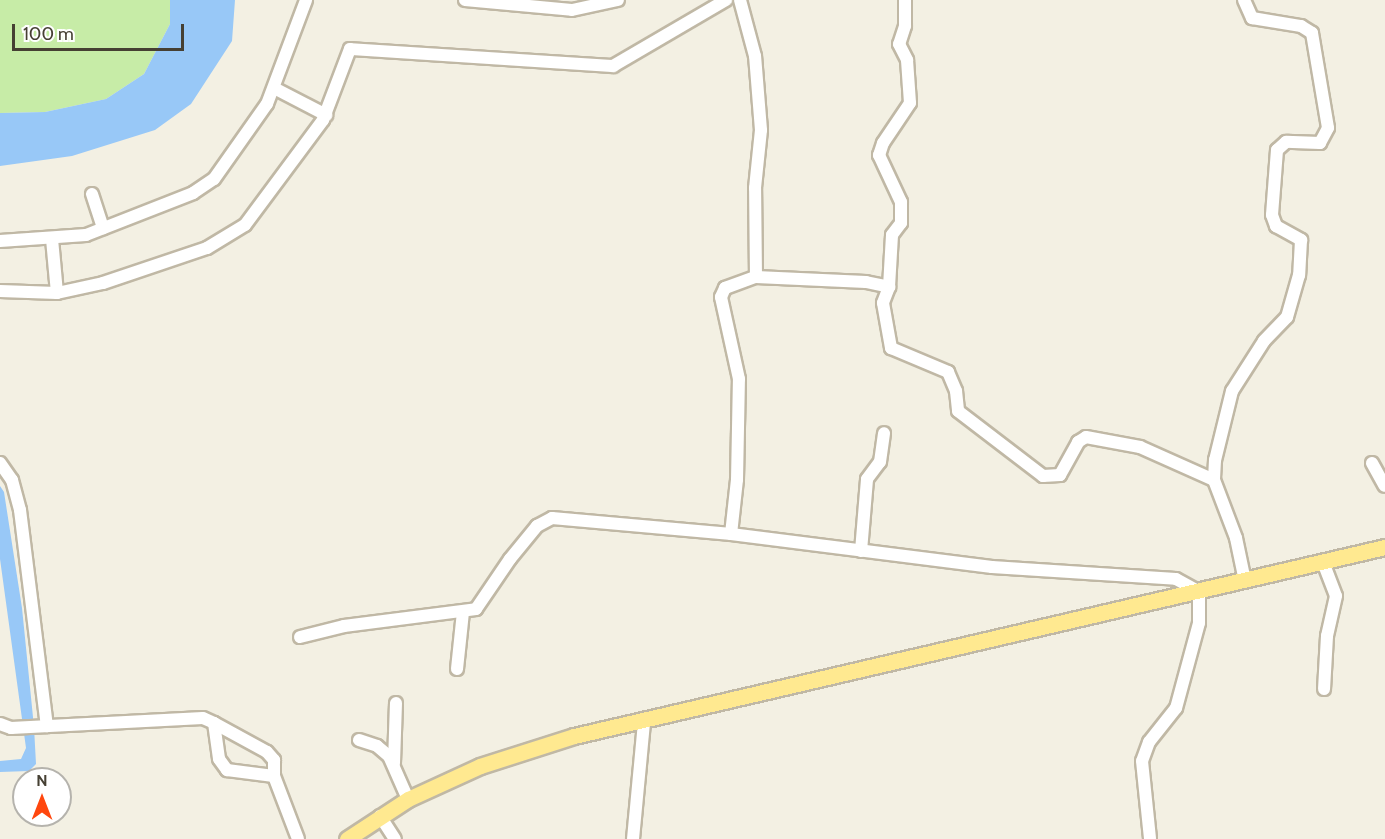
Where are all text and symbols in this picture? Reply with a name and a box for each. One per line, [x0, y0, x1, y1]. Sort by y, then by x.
scale bar [15, 12, 188, 50]
text: 100 m [23, 23, 74, 45]
north arrow [12, 767, 72, 827]
text: N [36, 771, 48, 790]

